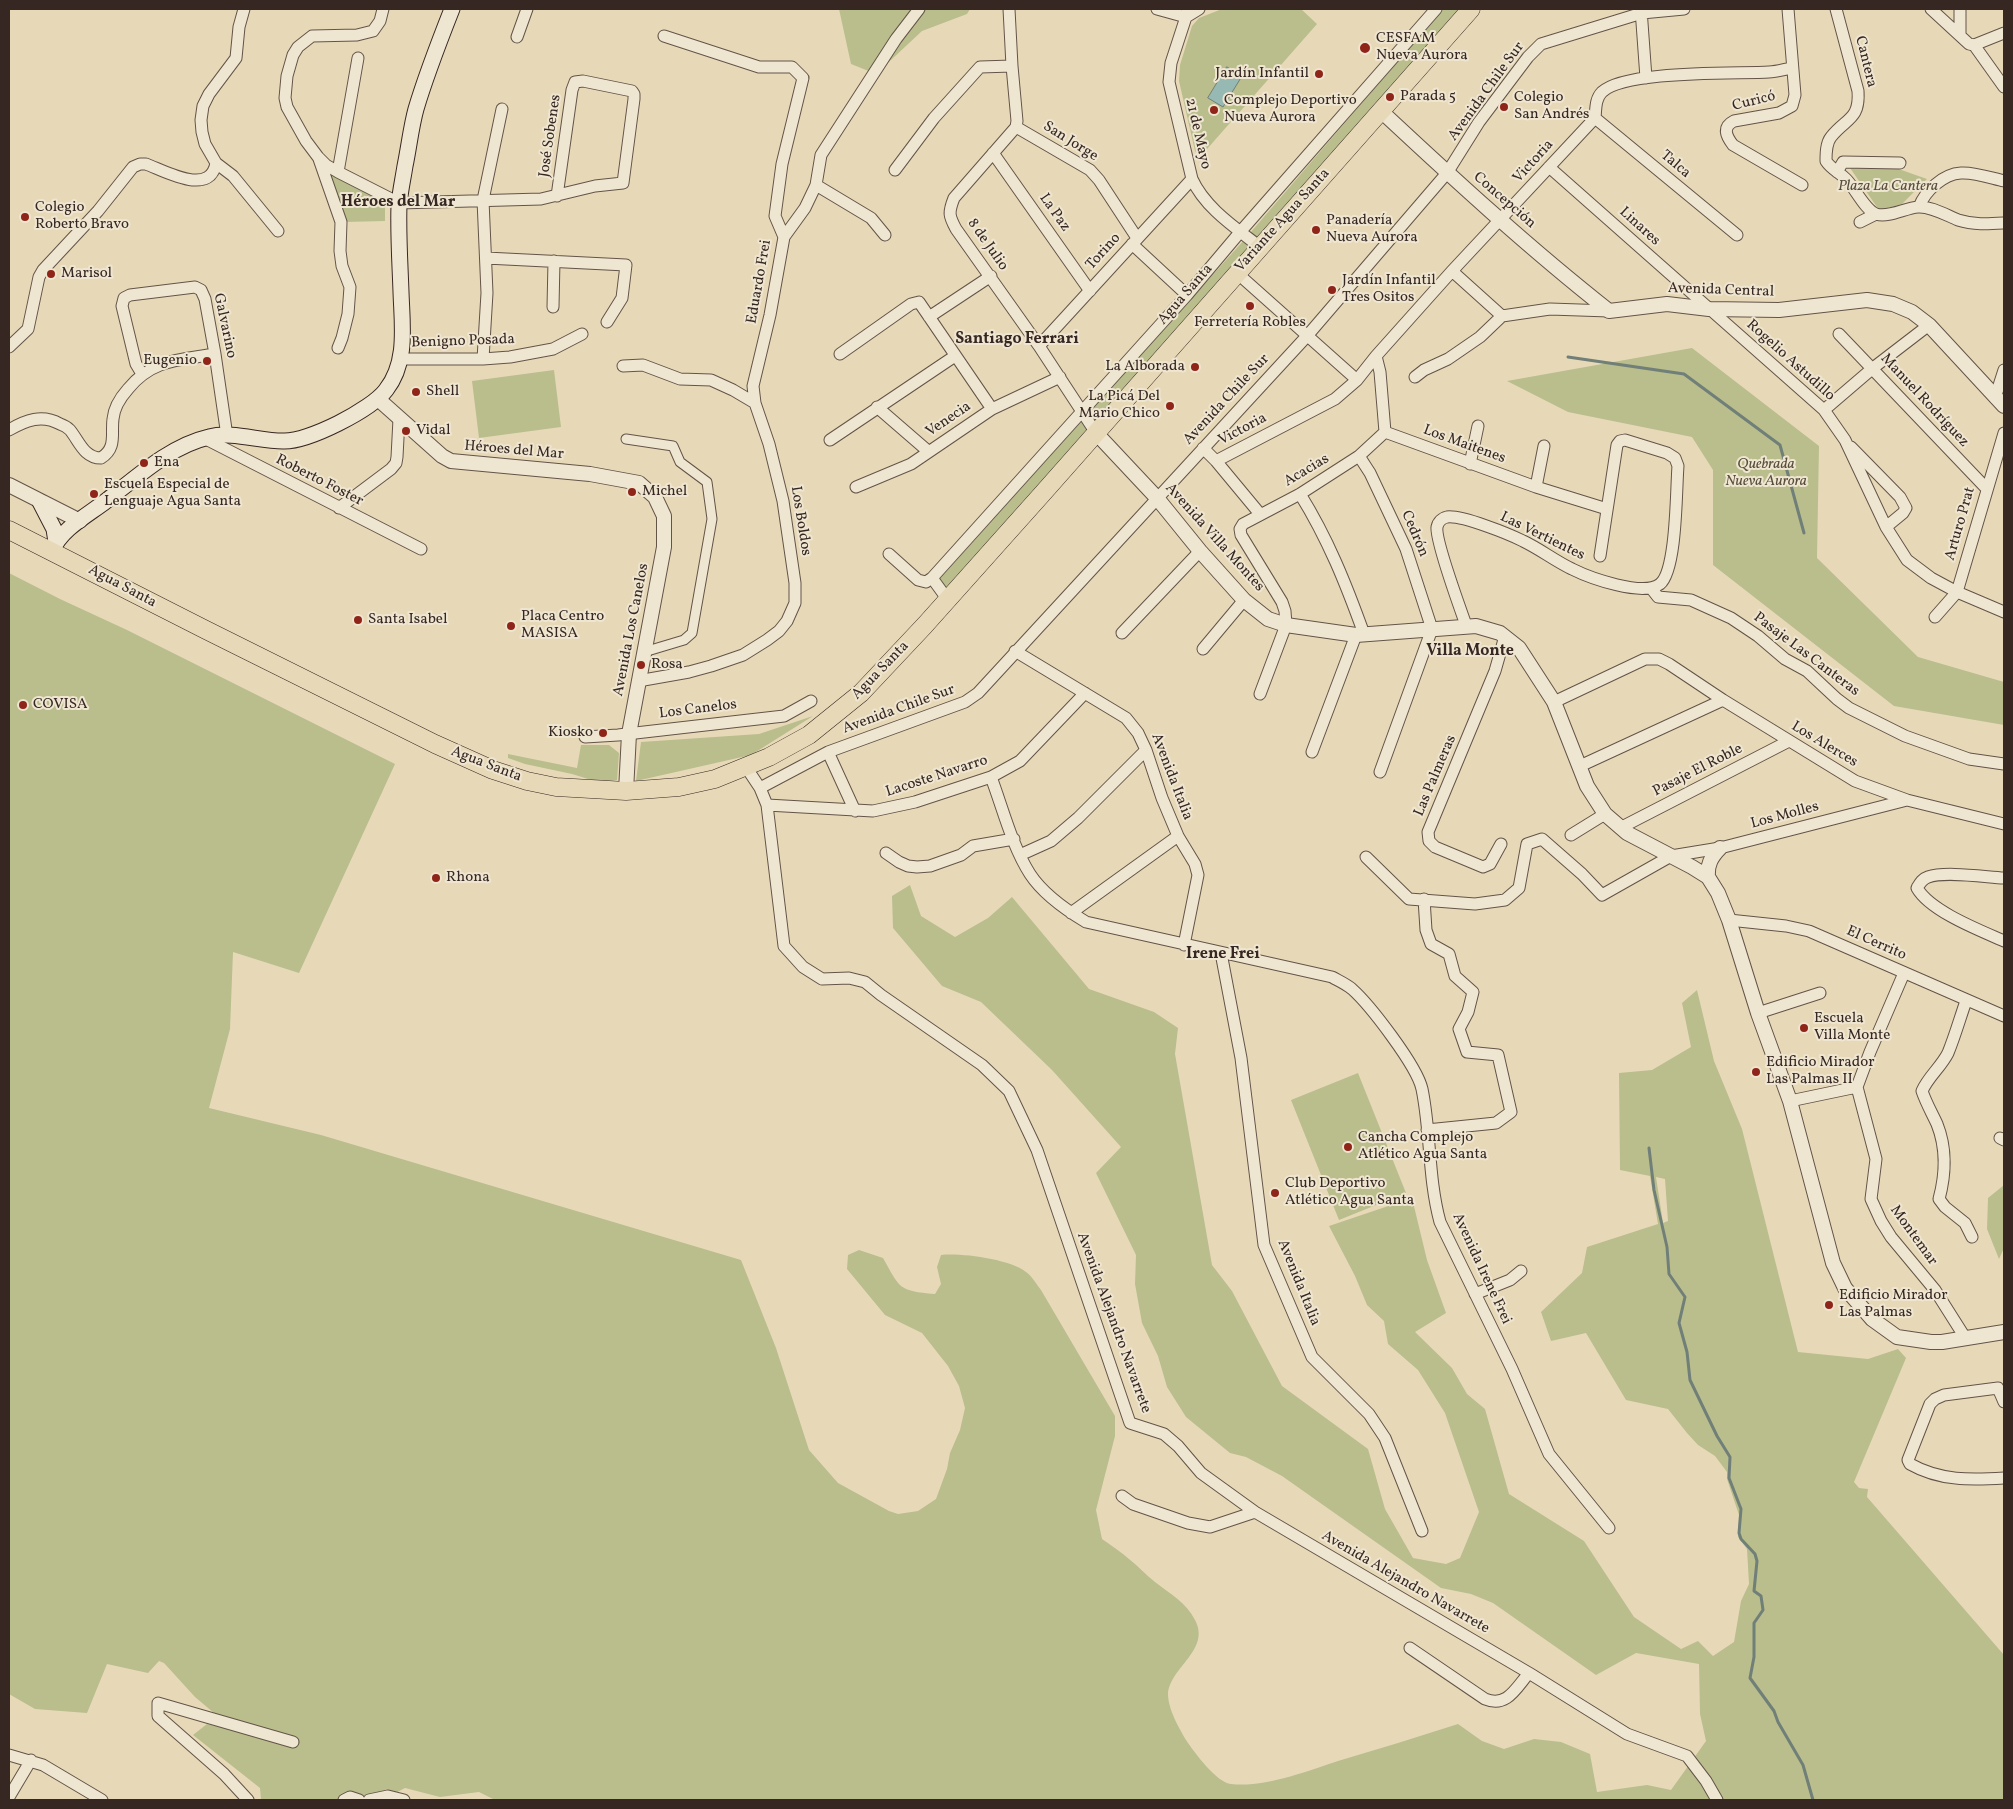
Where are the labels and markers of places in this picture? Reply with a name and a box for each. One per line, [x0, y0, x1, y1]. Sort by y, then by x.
place label: CESFAM Nueva Aurora [1376, 30, 1468, 65]
marker: CESFAM Nueva Aurora [1358, 41, 1372, 55]
place label: Jardín Infantil [1215, 65, 1309, 83]
marker: Jardín Infantil [1313, 68, 1325, 80]
place label: Parada 5 [1400, 88, 1456, 106]
place label: Colegio San Andrés [1514, 89, 1589, 124]
marker: Parada 5 [1384, 91, 1396, 103]
place label: Complejo Deportivo Nueva Aurora [1224, 92, 1357, 127]
marker: Colegio San Andrés [1498, 101, 1510, 113]
marker: Complejo Deportivo Nueva Aurora [1208, 104, 1220, 116]
place label: Colegio Roberto Bravo [35, 199, 129, 234]
marker: Colegio Roberto Bravo [19, 211, 31, 223]
place label: Panadería Nueva Aurora [1326, 212, 1418, 247]
marker: Panadería Nueva Aurora [1310, 224, 1322, 236]
place label: Marisol [61, 265, 112, 283]
marker: Marisol [45, 268, 57, 280]
place label: Jardín Infantil Tres Ositos [1342, 272, 1436, 307]
marker: Jardín Infantil Tres Ositos [1326, 284, 1338, 296]
marker: Ferretería Robles [1244, 300, 1256, 312]
place label: Ferretería Robles [1194, 314, 1306, 332]
place label: Eugenio [143, 352, 197, 370]
marker: Eugenio [201, 355, 213, 367]
place label: La Alborada [1105, 358, 1185, 376]
marker: La Alborada [1189, 361, 1201, 373]
place label: Shell [426, 383, 459, 401]
marker: Shell [410, 386, 422, 398]
place label: La Picá Del Mario Chico [1079, 388, 1160, 423]
marker: La Picá Del Mario Chico [1164, 400, 1176, 412]
place label: Vidal [416, 422, 450, 440]
marker: Vidal [400, 425, 412, 437]
place label: Ena [154, 454, 179, 472]
marker: Ena [138, 457, 150, 469]
place label: Escuela Especial de Lenguaje Agua Santa [104, 476, 241, 511]
place label: Michel [642, 483, 687, 501]
marker: Michel [626, 486, 638, 498]
marker: Escuela Especial de Lenguaje Agua Santa [88, 488, 100, 500]
place label: Placa Centro MASISA [521, 608, 604, 643]
place label: Santa Isabel [368, 611, 447, 629]
marker: Santa Isabel [352, 614, 364, 626]
marker: Placa Centro MASISA [505, 620, 517, 632]
place label: Rosa [651, 656, 683, 674]
marker: Rosa [635, 659, 647, 671]
place label: COVISA [33, 696, 88, 714]
marker: COVISA [17, 699, 29, 711]
place label: Kiosko [548, 724, 593, 742]
marker: Kiosko [597, 727, 609, 739]
place label: Rhona [446, 869, 490, 887]
marker: Rhona [430, 872, 442, 884]
place label: Escuela Villa Monte [1814, 1010, 1890, 1045]
marker: Escuela Villa Monte [1798, 1022, 1810, 1034]
place label: Edificio Mirador Las Palmas II [1766, 1054, 1875, 1089]
marker: Edificio Mirador Las Palmas II [1750, 1066, 1762, 1078]
place label: Cancha Complejo Atlético Agua Santa [1358, 1129, 1487, 1164]
marker: Cancha Complejo Atlético Agua Santa [1342, 1141, 1354, 1153]
place label: Club Deportivo Atlético Agua Santa [1285, 1175, 1414, 1210]
marker: Club Deportivo Atlético Agua Santa [1269, 1187, 1281, 1199]
place label: Edificio Mirador Las Palmas [1839, 1287, 1948, 1322]
marker: Edificio Mirador Las Palmas [1823, 1299, 1835, 1311]

